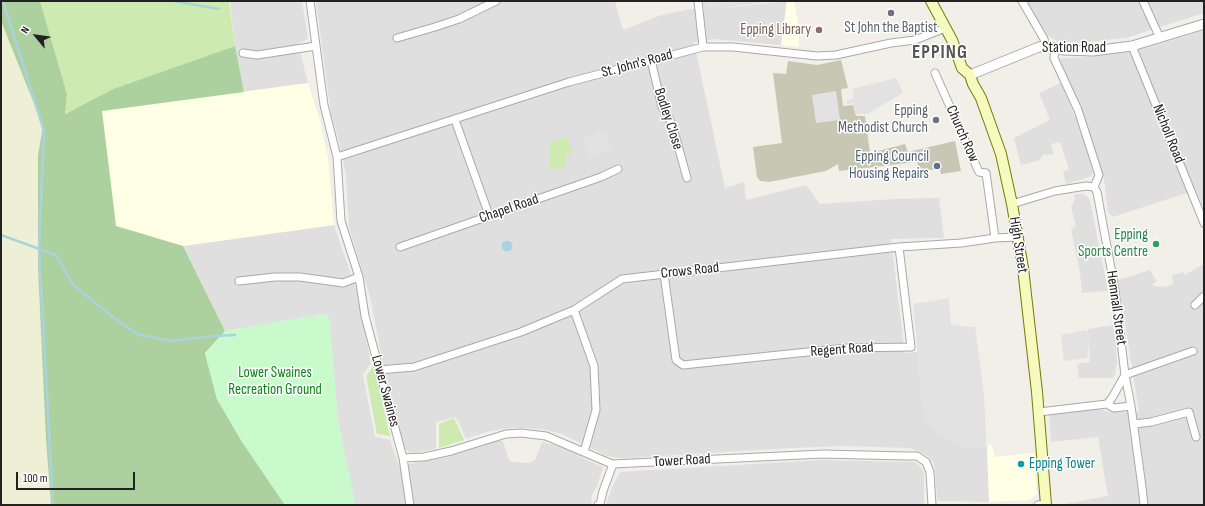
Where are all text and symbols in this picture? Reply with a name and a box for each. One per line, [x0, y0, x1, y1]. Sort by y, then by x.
marker: St John the Baptist [886, 8, 896, 18]
north arrow [16, 16, 56, 56]
place label: St John the Baptist [844, 19, 938, 37]
place label: Epping Library [740, 21, 811, 39]
text: N [18, 24, 32, 36]
marker: Epping Library [814, 25, 824, 35]
street label: Station Road [1042, 39, 1106, 57]
district label: EPPING [912, 42, 968, 64]
street label: St. John's Road [599, 46, 675, 82]
street label: Bodley Close [650, 86, 686, 152]
place label: Epping Methodist Church [838, 102, 928, 137]
street label: Nicholl Road [1148, 102, 1188, 166]
street label: Church Row [942, 103, 982, 165]
marker: Epping Methodist Church [931, 115, 941, 125]
place label: Epping Council Housing Repairs [849, 148, 929, 183]
marker: Epping Council Housing Repairs [932, 161, 942, 171]
street label: Chapel Road [477, 190, 541, 228]
street label: High Street [1005, 216, 1031, 274]
place label: Epping Sports Centre [1078, 226, 1148, 261]
marker: Epping Sports Centre [1151, 239, 1161, 249]
street label: Crows Road [660, 259, 720, 283]
street label: Hemnall Street [1102, 270, 1130, 346]
street label: Regent Road [810, 339, 874, 361]
street label: Lower Swaines [367, 353, 403, 429]
park label: Lower Swaines Recreation Ground [228, 364, 322, 399]
street label: Tower Road [653, 451, 711, 471]
place label: Epping Tower [1029, 455, 1095, 473]
marker: Epping Tower [1016, 459, 1026, 469]
scale bar [18, 464, 137, 490]
text: 100 m [23, 471, 48, 486]

